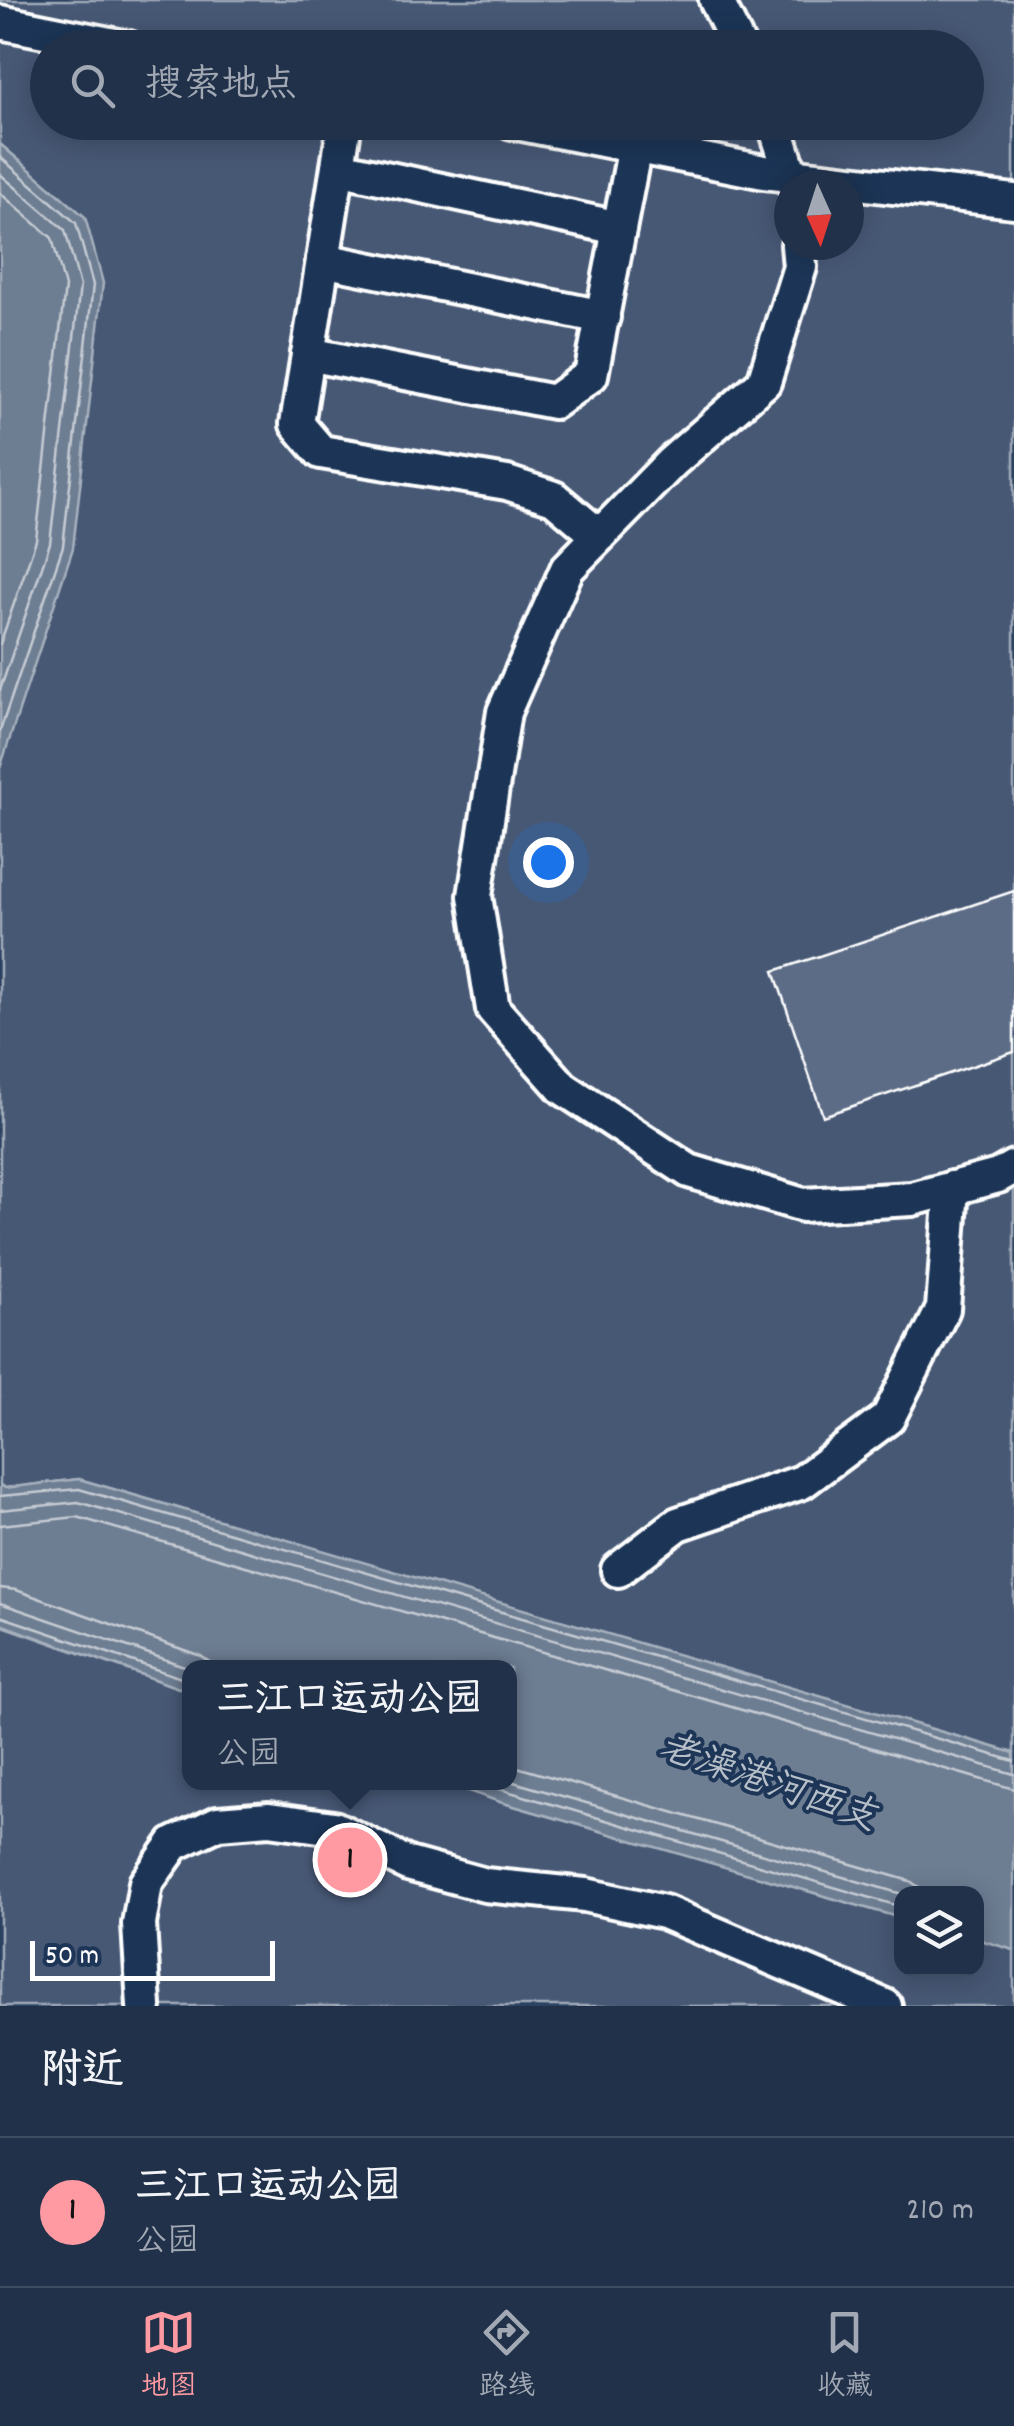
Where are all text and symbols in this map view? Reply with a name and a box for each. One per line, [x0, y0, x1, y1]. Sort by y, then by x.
search box [30, 30, 984, 140]
icon: search [65, 58, 120, 113]
text: 搜索地点 [145, 60, 297, 115]
north arrow [774, 170, 864, 260]
your location [523, 837, 574, 888]
popup [182, 1660, 517, 1790]
text: 三江口运动公园 [216, 1675, 483, 1730]
water label: 老澡港河西支 [650, 1722, 884, 1848]
text: 公园 [216, 1734, 281, 1780]
pin: 1 [318, 1822, 382, 1898]
map controls [894, 1886, 984, 1976]
button: layers [894, 1886, 984, 1976]
scale bar [30, 1936, 275, 1980]
text: 50 m [45, 1938, 99, 1978]
text: 附近 [40, 2044, 124, 2104]
text: 三江口运动公园 [135, 2162, 401, 2217]
text: 1 [69, 2189, 76, 2235]
text: 210 m [906, 2189, 974, 2235]
text: 公园 [135, 2221, 199, 2267]
tab: 地图 [141, 2305, 197, 2409]
tab: 路线 [479, 2305, 535, 2409]
tab: 收藏 [817, 2305, 873, 2409]

